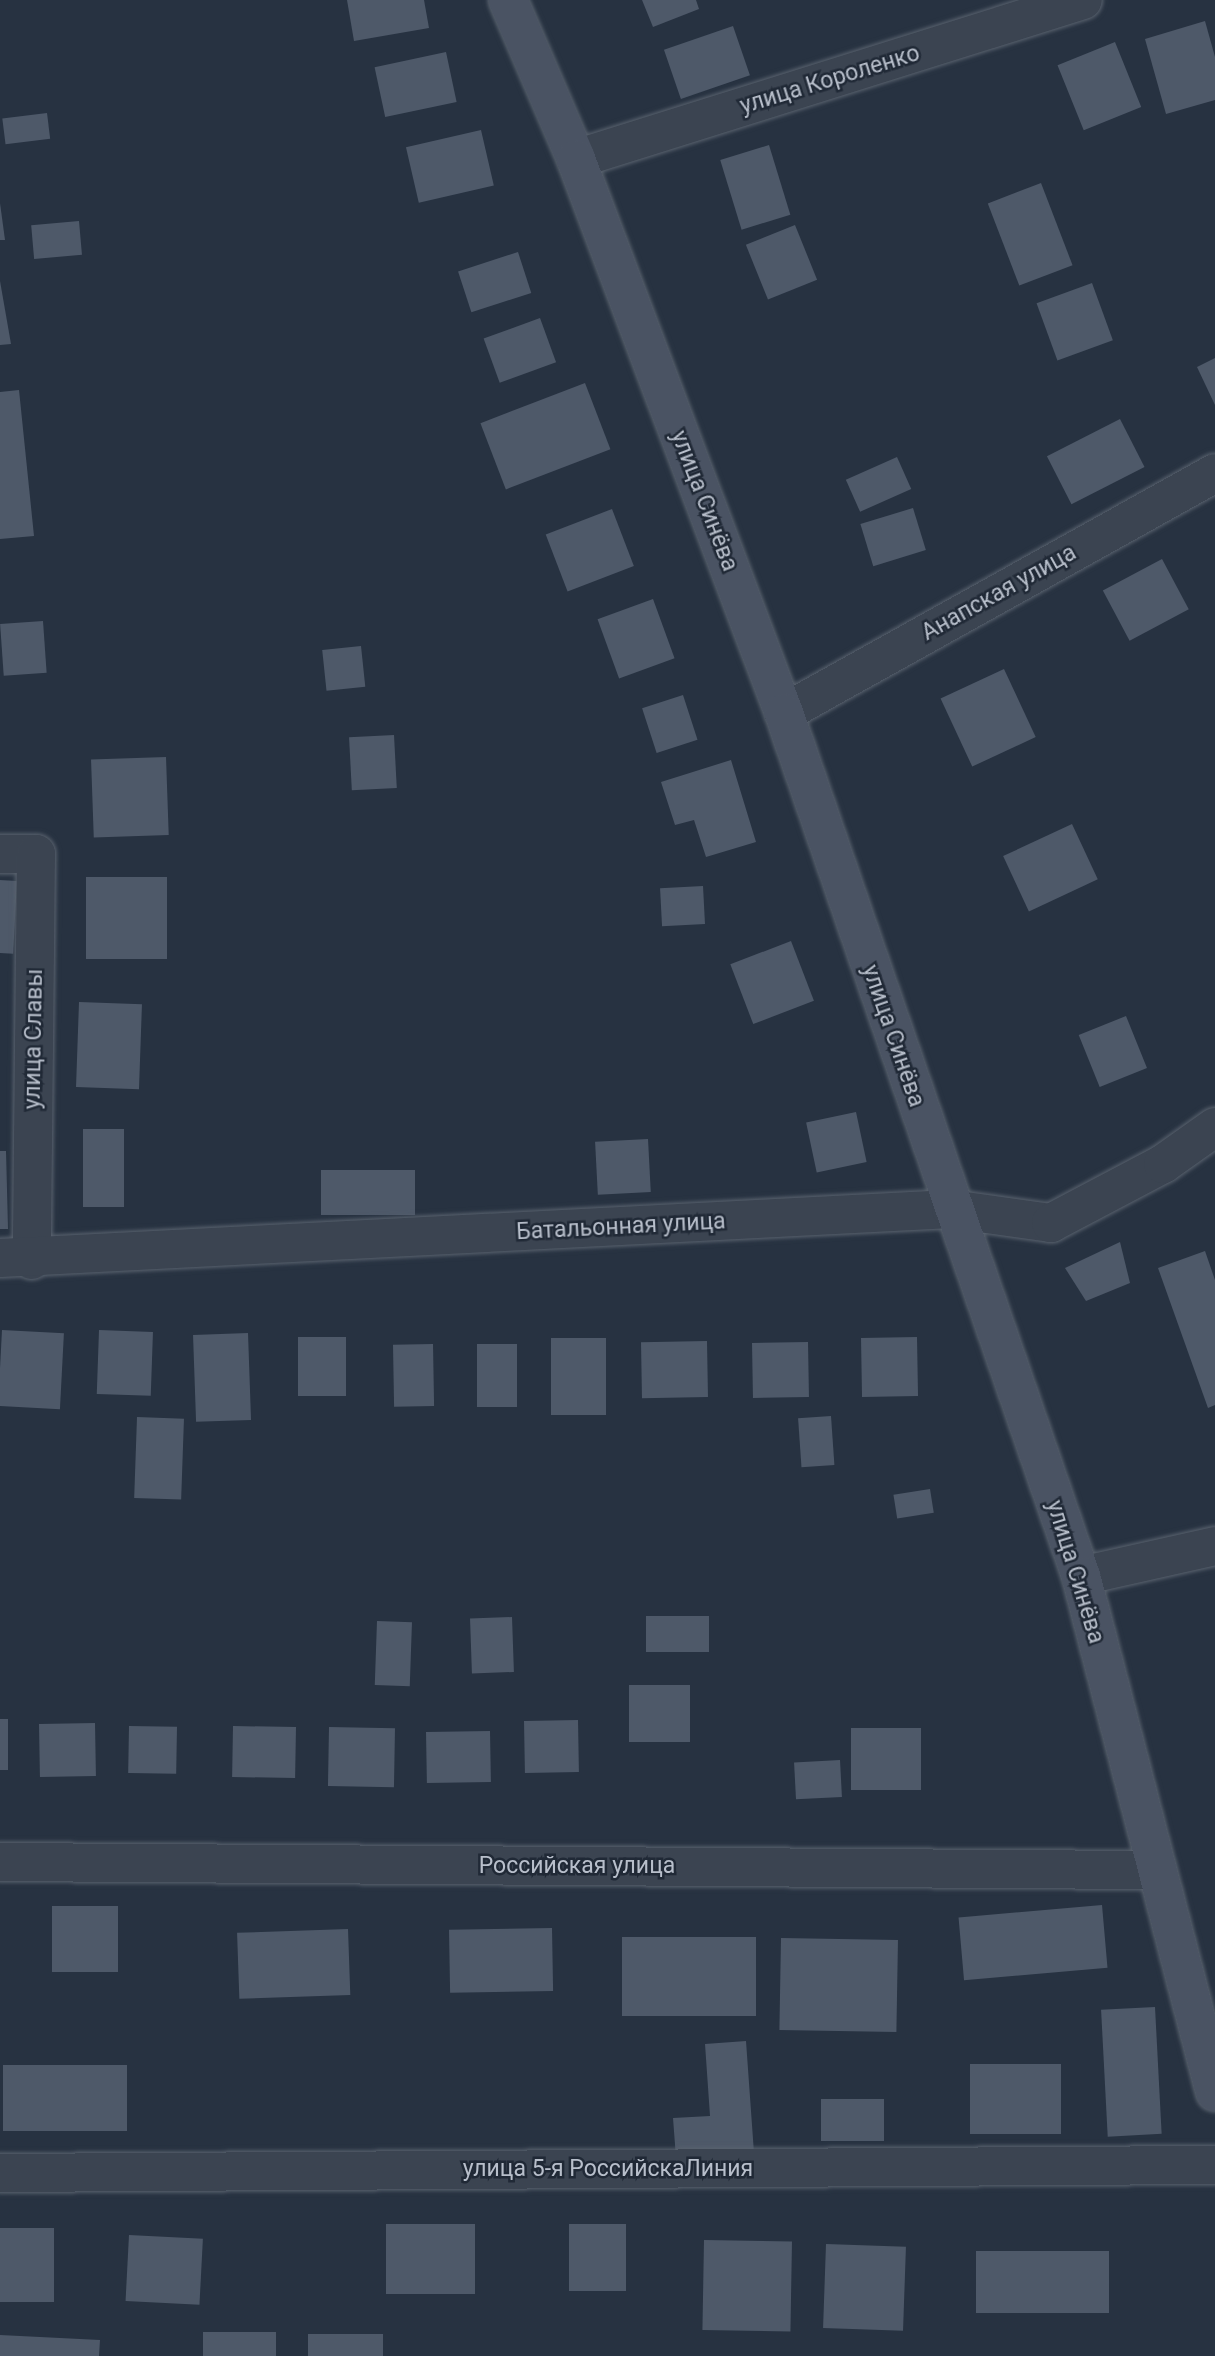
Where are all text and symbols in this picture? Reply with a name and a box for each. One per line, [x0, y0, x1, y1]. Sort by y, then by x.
street label: улица Короленко [737, 40, 923, 120]
street label: улица Синёва [665, 427, 743, 575]
street label: Анапская улица [917, 539, 1081, 647]
street label: улица Синёва [856, 961, 930, 1111]
street label: улица Славы [19, 968, 49, 1110]
street label: Батальонная улица [516, 1208, 726, 1246]
street label: улица Синёва [1040, 1497, 1110, 1647]
street label: Российская улица [479, 1852, 675, 1880]
street label: улица 5-я РоссийскаЛиния [463, 2155, 753, 2183]

